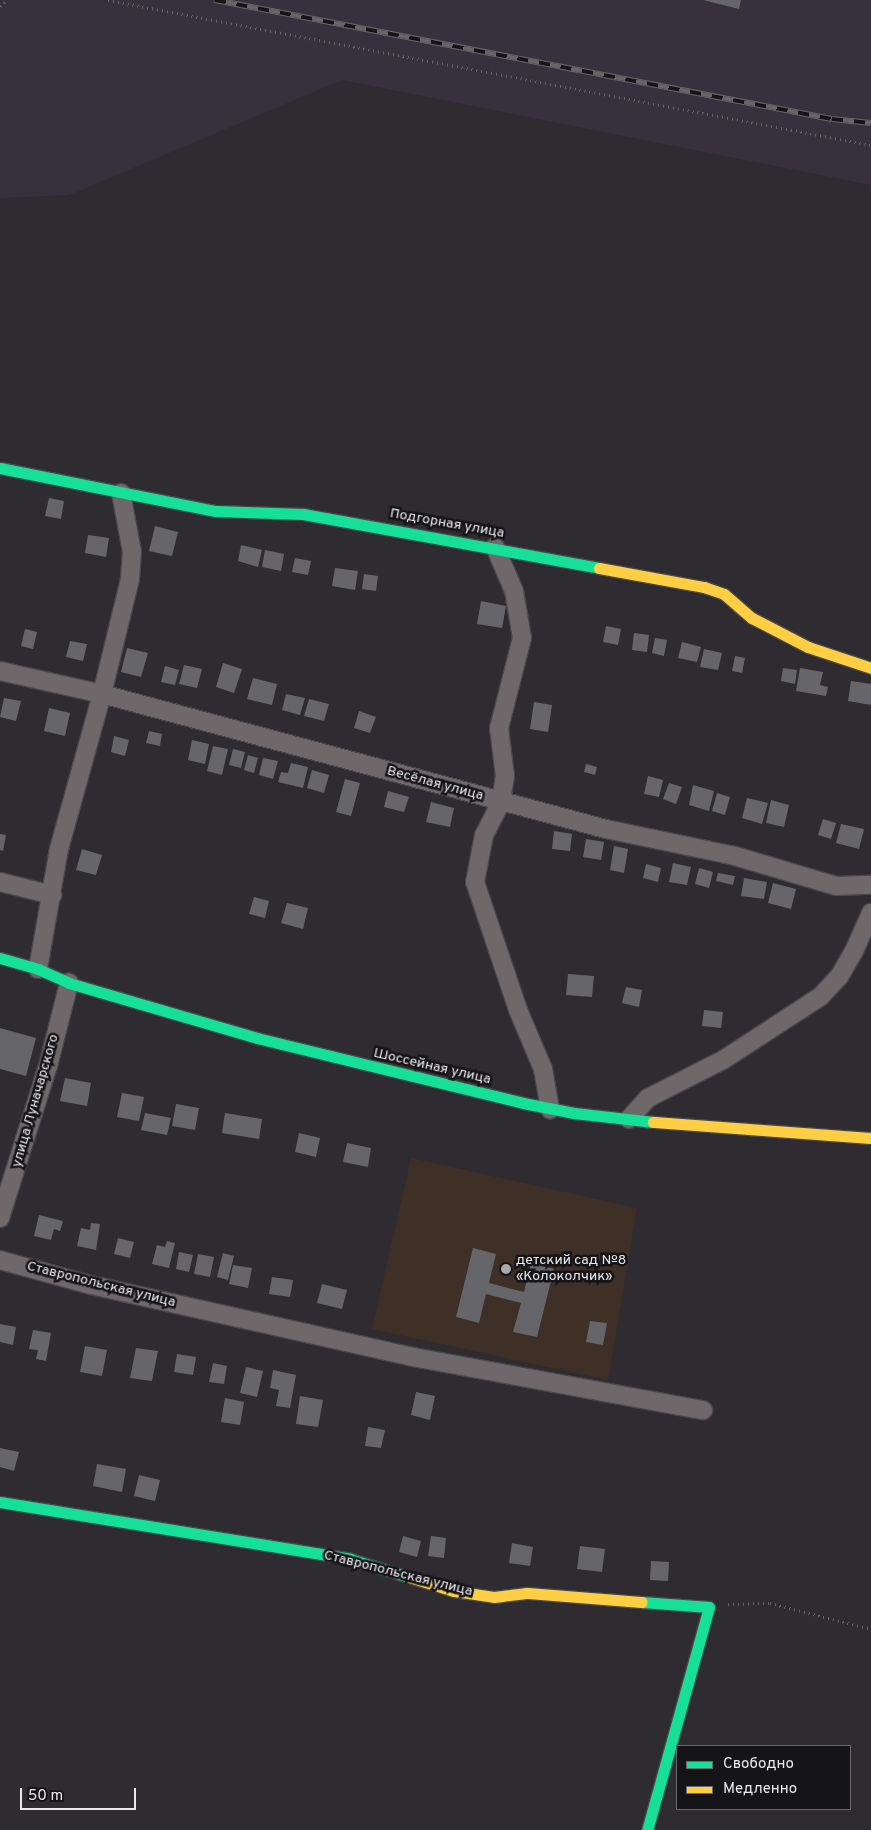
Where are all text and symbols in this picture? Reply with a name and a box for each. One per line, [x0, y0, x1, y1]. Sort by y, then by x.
street label: Подгорная улица [388, 506, 506, 542]
street label: Весёлая улица [385, 763, 485, 805]
street label: улица Луначарского [9, 1032, 63, 1170]
street label: Шоссейная улица [372, 1045, 492, 1089]
place label: детский сад №8 «Колоколчик» [516, 1253, 626, 1285]
street label: Ставропольская улица [25, 1258, 177, 1312]
marker: детский сад №8 «Колоколчик» [500, 1263, 512, 1275]
street label: Ставропольская улица [322, 1547, 474, 1601]
legend [676, 1745, 851, 1810]
text: Свободно [723, 1755, 794, 1774]
scale bar [22, 1778, 139, 1810]
text: Медленно [723, 1780, 797, 1799]
text: 50 m [28, 1787, 63, 1806]

